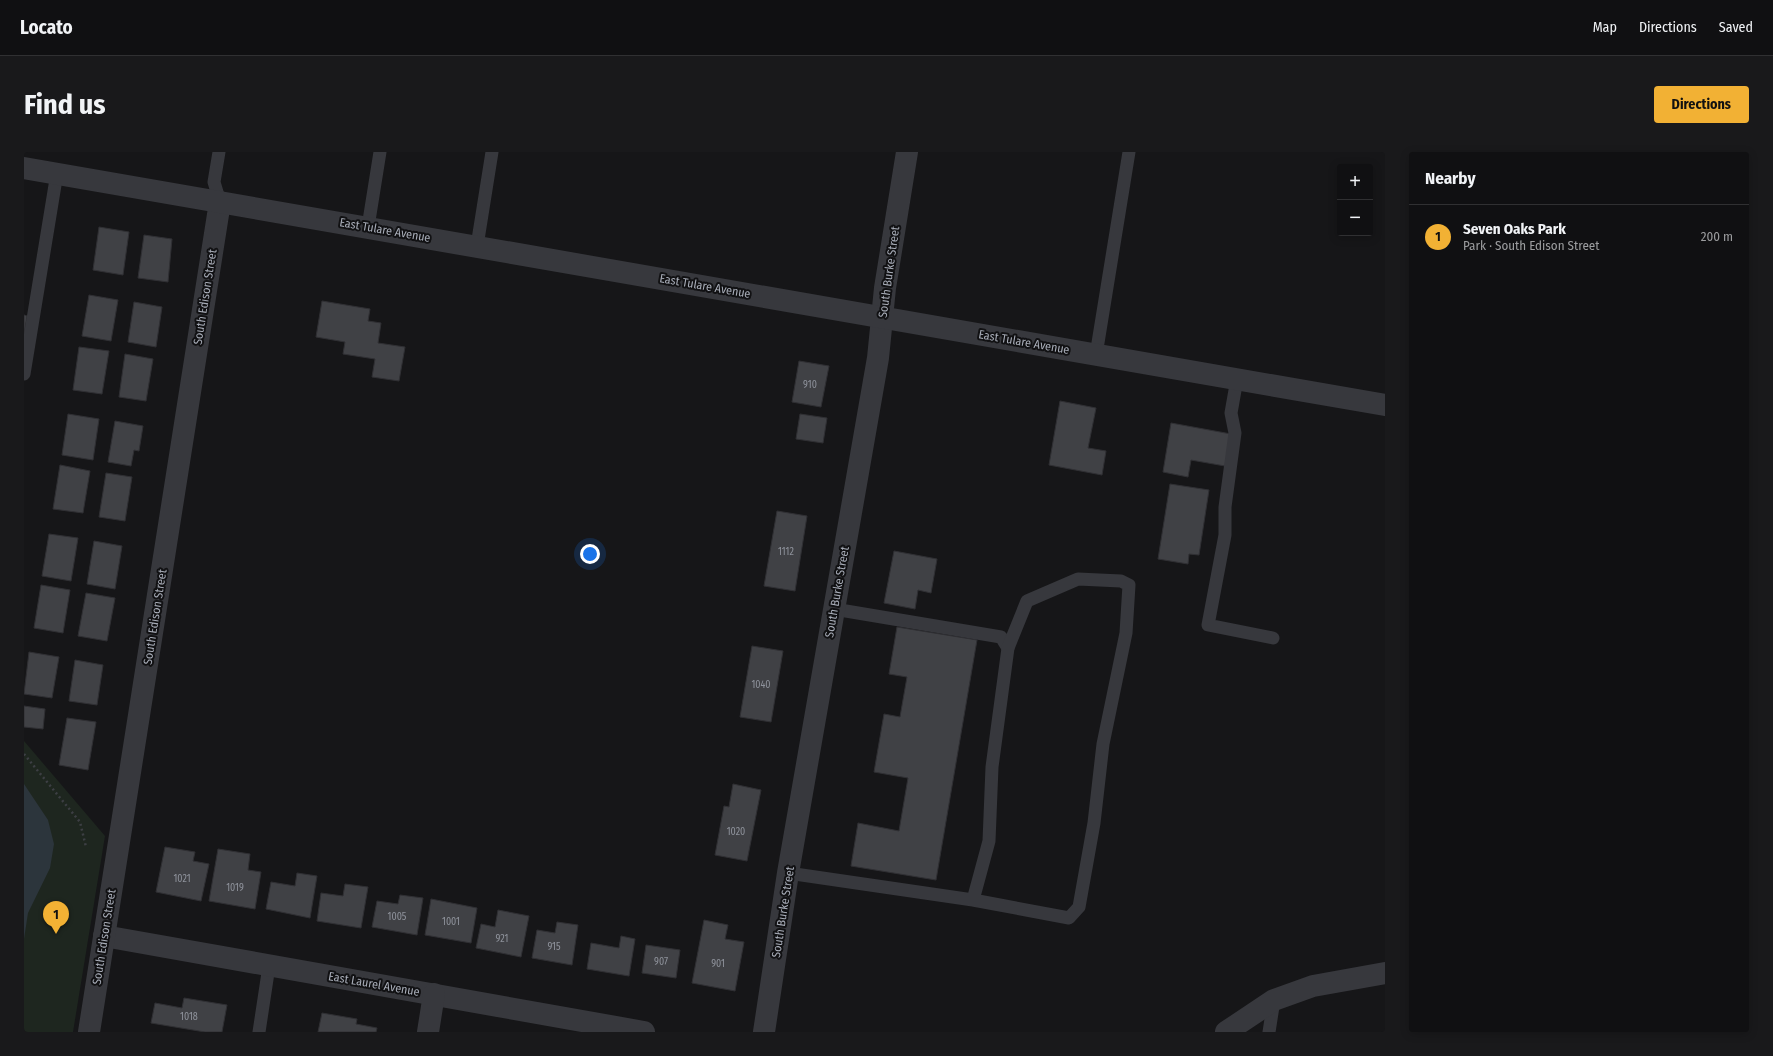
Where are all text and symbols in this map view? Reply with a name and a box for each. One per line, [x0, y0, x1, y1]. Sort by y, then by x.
text: Locato [20, 16, 73, 39]
text: Map [1593, 19, 1617, 36]
text: Directions [1639, 19, 1697, 36]
text: Saved [1719, 19, 1753, 36]
button: Directions [1654, 86, 1749, 123]
text: Find us [24, 88, 106, 121]
map controls [1337, 164, 1373, 236]
button: + [1337, 164, 1373, 200]
text: Nearby [1425, 168, 1476, 189]
button: − [1337, 200, 1373, 236]
street label: East Tulare Avenue [338, 215, 432, 245]
text: Seven Oaks Park [1463, 220, 1566, 238]
street label: South Burke Street [876, 225, 902, 319]
text: 1 [1435, 229, 1441, 244]
text: 200 m [1701, 229, 1733, 244]
text: Park · South Edison Street [1463, 238, 1600, 253]
street label: South Edison Street [191, 248, 219, 346]
street label: East Tulare Avenue [658, 271, 752, 301]
street label: East Tulare Avenue [977, 327, 1071, 357]
house number: 910 [803, 379, 817, 391]
your location [580, 544, 600, 564]
street label: South Burke Street [822, 545, 852, 639]
house number: 1112 [778, 546, 794, 558]
street label: South Edison Street [141, 568, 169, 666]
house number: 1040 [751, 679, 771, 691]
house number: 1020 [727, 826, 745, 838]
street label: South Burke Street [769, 865, 797, 959]
house number: 1021 [173, 873, 191, 885]
house number: 1019 [226, 882, 244, 894]
street label: South Edison Street [90, 888, 118, 986]
pin: 1 [43, 901, 69, 934]
house number: 1005 [388, 911, 407, 923]
house number: 1001 [442, 916, 460, 928]
house number: 921 [496, 933, 508, 945]
house number: 915 [547, 941, 561, 953]
house number: 907 [654, 956, 668, 968]
house number: 901 [711, 958, 725, 970]
street label: East Laurel Avenue [327, 969, 421, 999]
house number: 1018 [180, 1011, 198, 1023]

